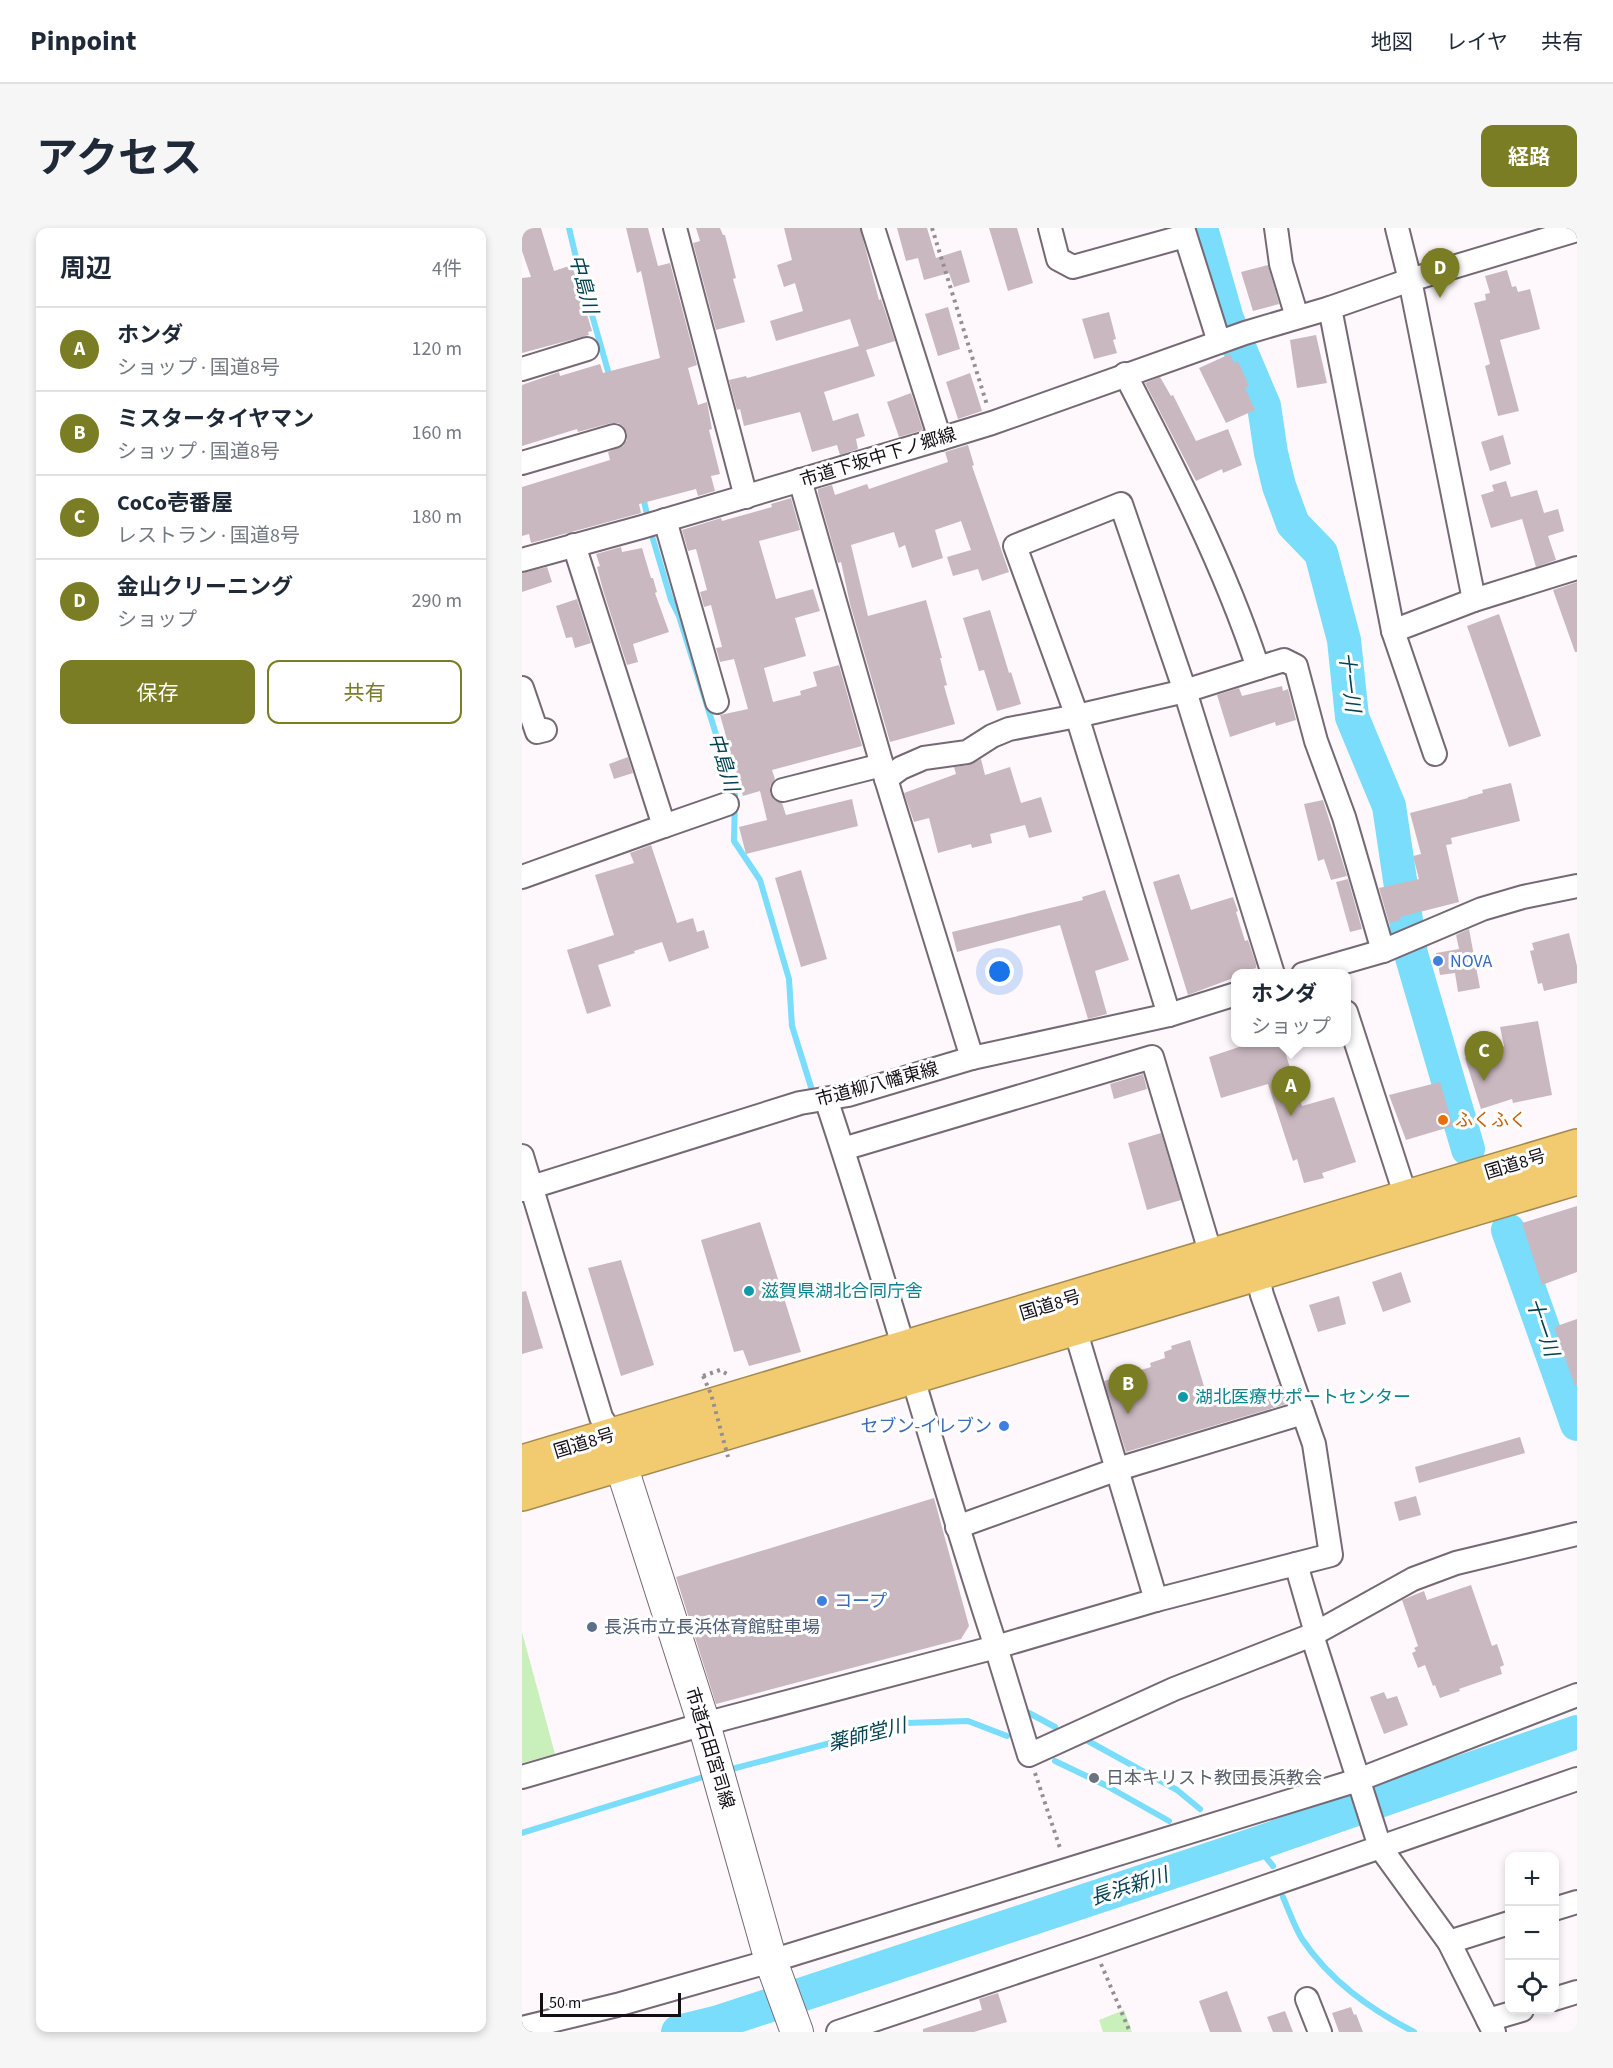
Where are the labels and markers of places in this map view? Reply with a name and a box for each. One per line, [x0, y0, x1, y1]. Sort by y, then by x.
pin: D [1420, 248, 1460, 298]
place label: NOVA [1450, 949, 1492, 974]
marker: NOVA [1431, 954, 1445, 968]
pin: C [1464, 1032, 1504, 1081]
pin: A [1272, 1066, 1310, 1116]
place label: ふくふく [1455, 1108, 1527, 1133]
marker: ふくふく [1436, 1113, 1450, 1127]
place label: 滋賀県湖北合同庁舎 [761, 1279, 923, 1304]
marker: 滋賀県湖北合同庁舎 [742, 1284, 756, 1298]
pin: B [1108, 1364, 1148, 1414]
place label: 湖北医療サポートセンター [1195, 1385, 1411, 1410]
marker: 湖北医療サポートセンター [1176, 1390, 1190, 1404]
place label: セブン-イレブン [860, 1414, 992, 1439]
marker: セブン-イレブン [997, 1419, 1011, 1433]
place label: コープ [834, 1589, 887, 1614]
marker: コープ [815, 1594, 829, 1608]
place label: 長浜市立長浜体育館駐車場 [604, 1615, 820, 1640]
marker: 長浜市立長浜体育館駐車場 [585, 1620, 599, 1634]
place label: 日本キリスト教団長浜教会 [1106, 1766, 1322, 1791]
marker: 日本キリスト教団長浜教会 [1087, 1771, 1101, 1785]

